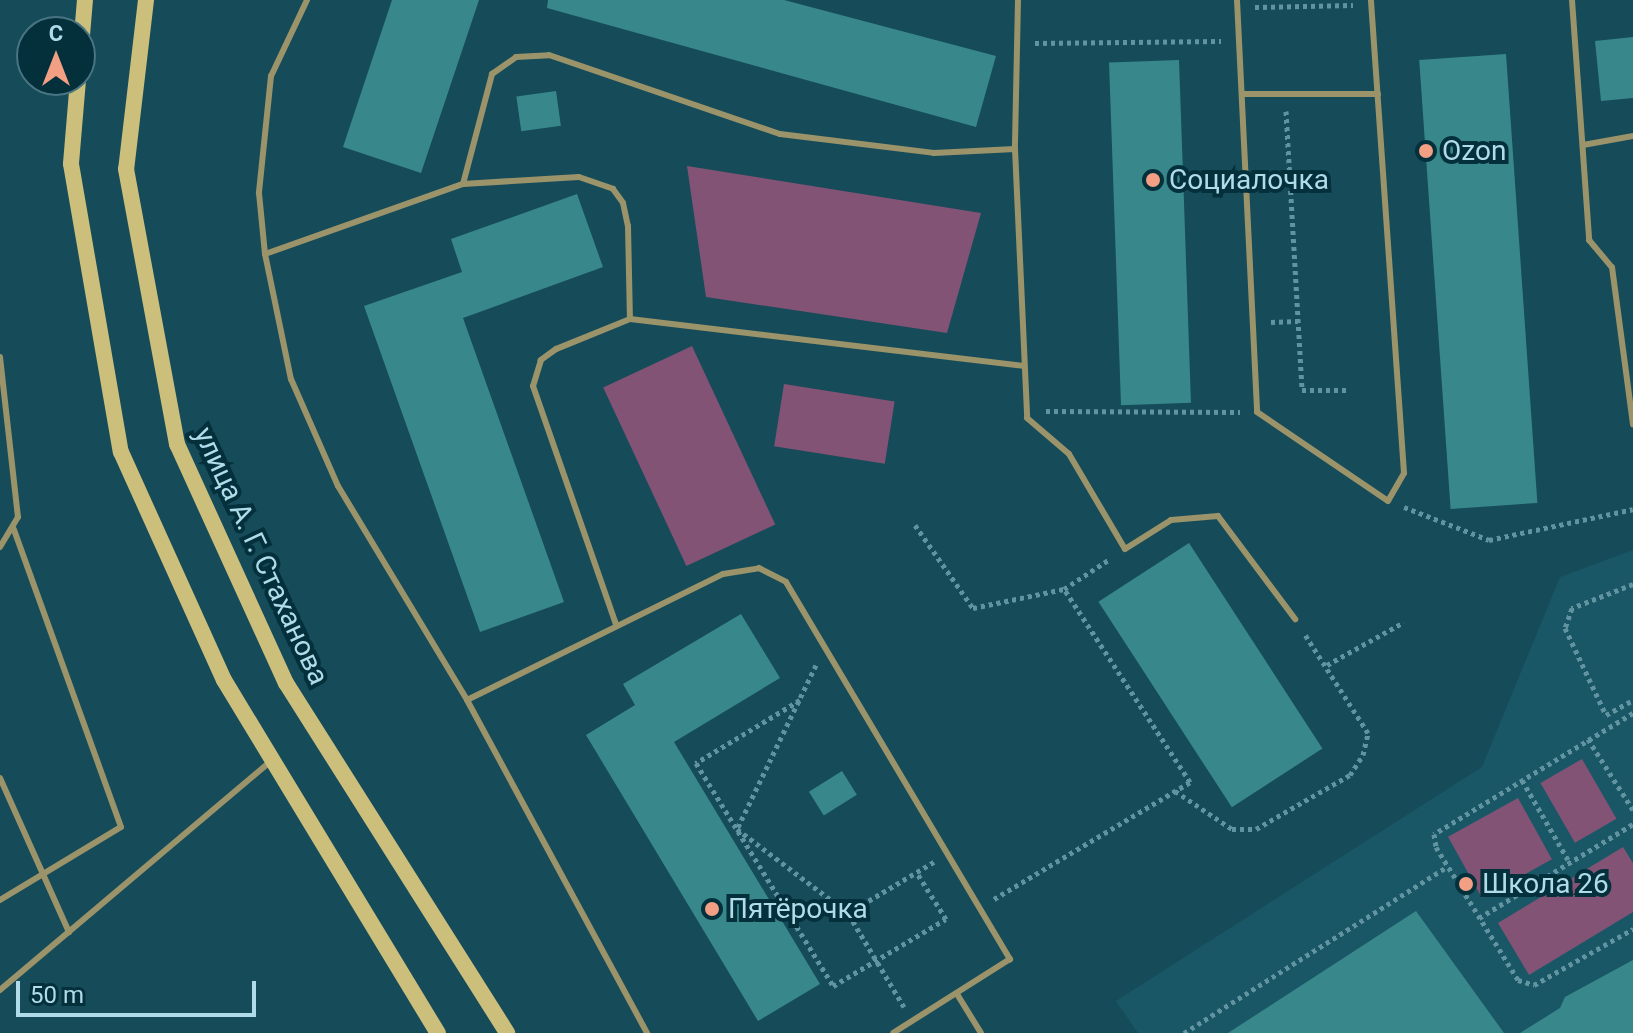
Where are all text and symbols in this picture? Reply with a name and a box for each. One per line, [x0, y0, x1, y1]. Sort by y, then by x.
north arrow [16, 16, 96, 96]
text: С [49, 21, 63, 46]
place label: Ozon [1442, 134, 1506, 168]
marker: Ozon [1417, 142, 1435, 160]
place label: Социалочка [1169, 163, 1329, 197]
marker: Социалочка [1144, 171, 1162, 189]
street label: улица А. Г. Стаханова [187, 422, 335, 690]
place label: Школа 26 [1482, 867, 1609, 901]
marker: Школа 26 [1457, 875, 1475, 893]
place label: Пятёрочка [728, 892, 868, 926]
marker: Пятёрочка [703, 900, 721, 918]
scale bar [20, 965, 260, 1015]
text: 50 m [30, 981, 84, 1009]

